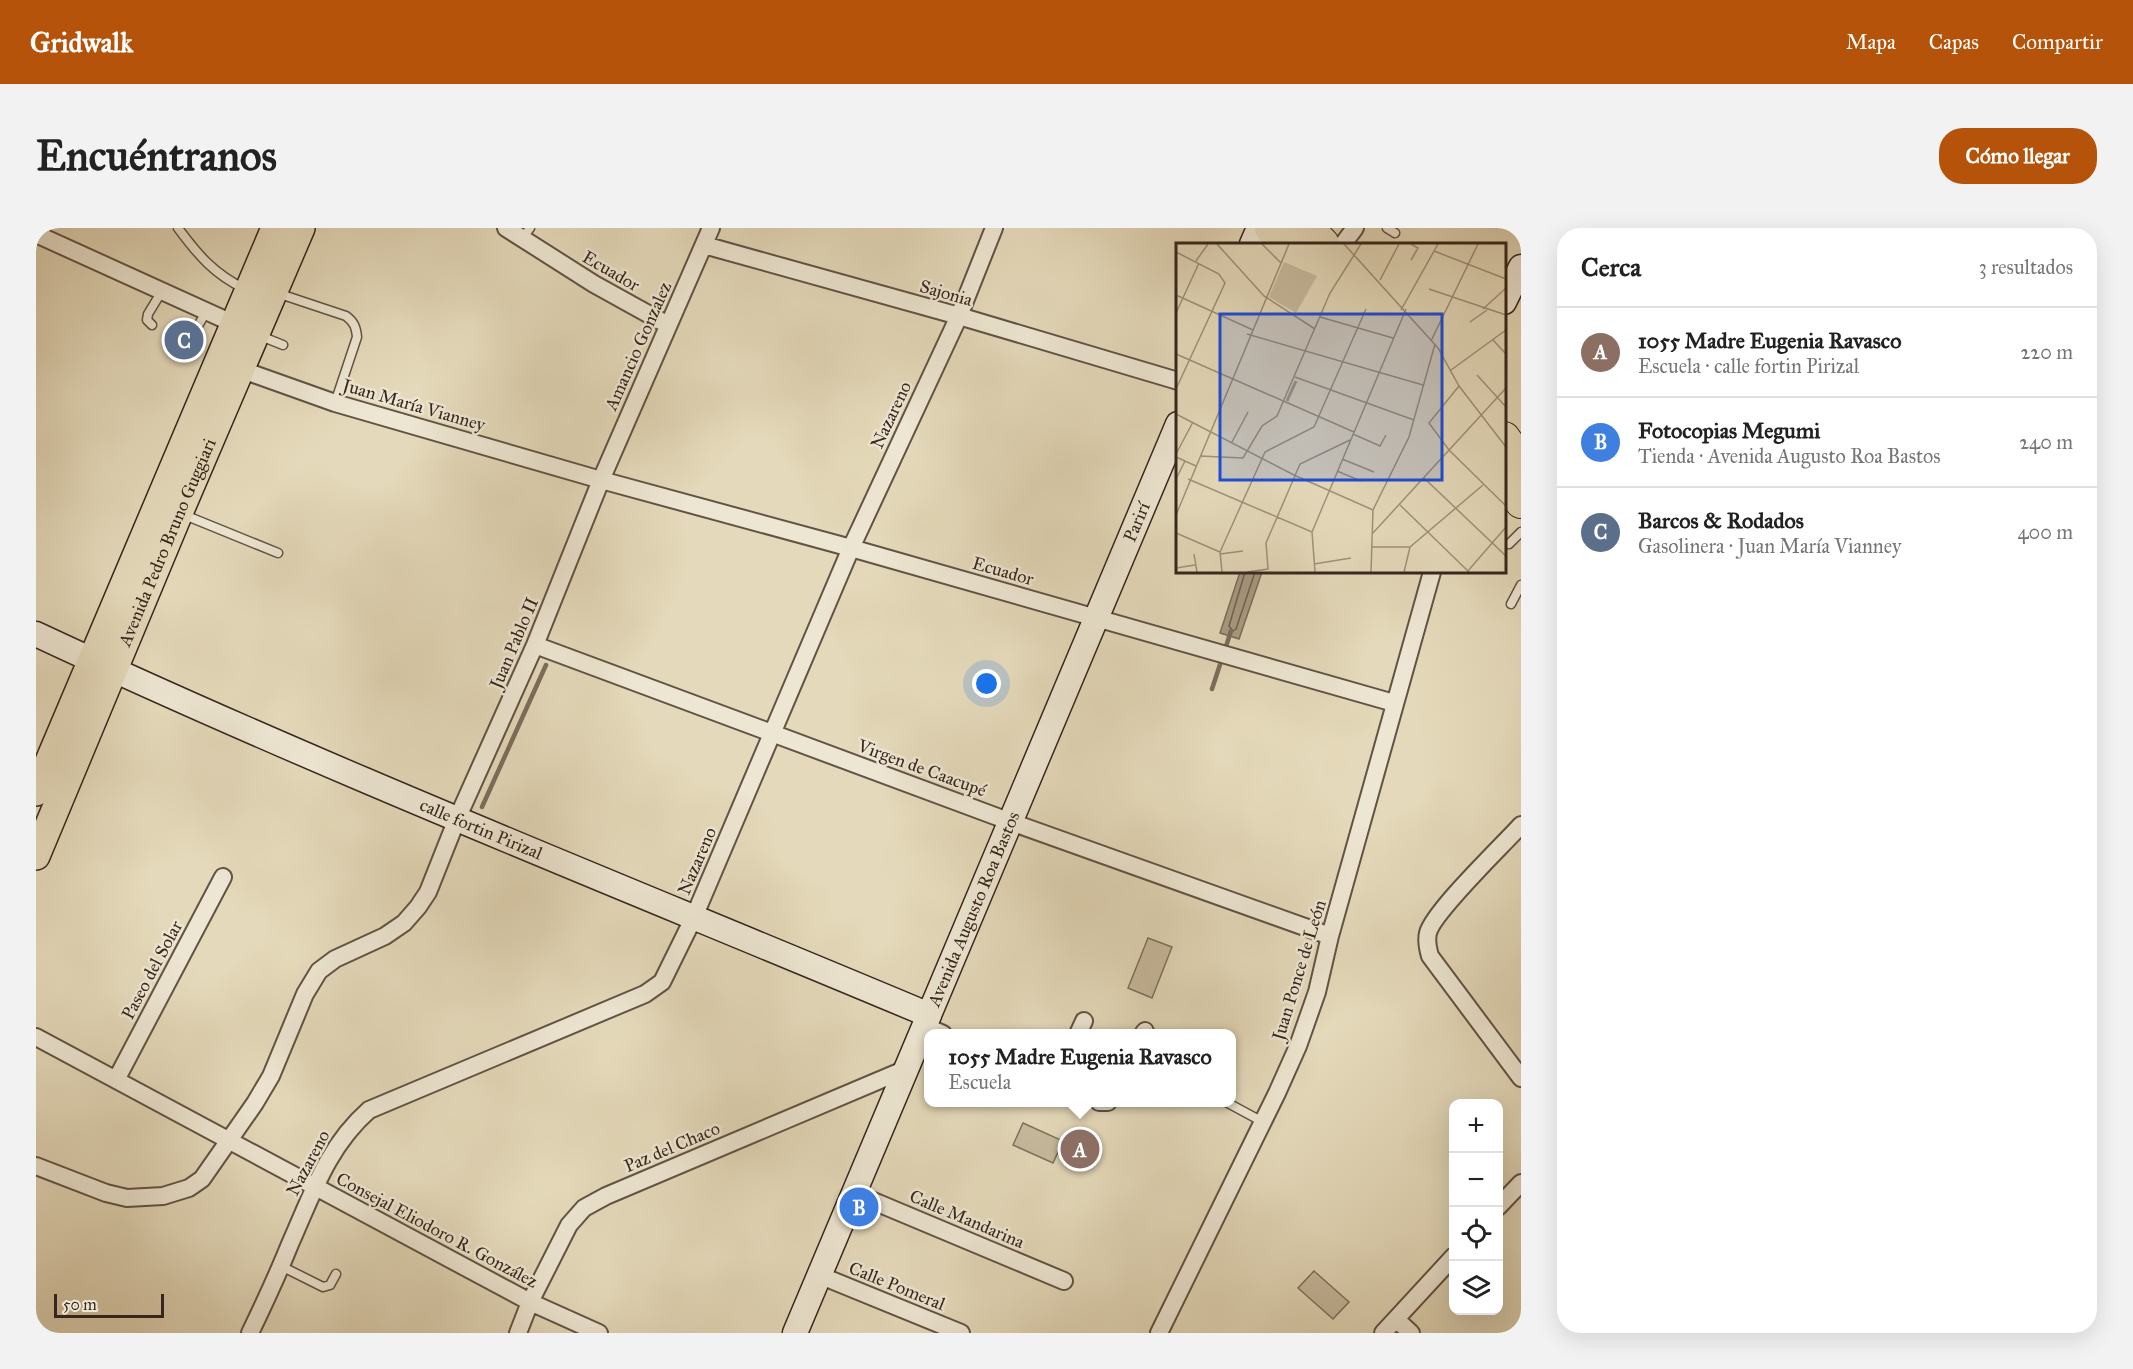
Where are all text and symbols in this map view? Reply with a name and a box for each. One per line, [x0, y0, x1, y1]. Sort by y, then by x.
text: Gridwalk [30, 25, 133, 60]
text: Mapa [1846, 29, 1896, 55]
text: Capas [1929, 29, 1979, 55]
text: Compartir [2012, 29, 2103, 55]
button: Cómo llegar [1939, 128, 2097, 184]
text: Encuéntranos [36, 130, 277, 182]
inset map [1176, 243, 1506, 573]
street label: Ecuador [578, 246, 644, 296]
text: Cerca [1581, 251, 1641, 283]
text: 3 resultados [1979, 255, 2073, 279]
street label: Sajonia [917, 275, 975, 311]
street label: Amancio Gonzalez [599, 278, 676, 415]
pin: C [164, 318, 204, 362]
text: 1055 Madre Eugenia Ravasco [1638, 327, 1901, 354]
text: A [1594, 340, 1607, 364]
text: 220 m [2021, 340, 2073, 364]
text: Escuela · calle fortin Pirizal [1638, 354, 1859, 378]
street label: Juan María Vianney [338, 374, 488, 437]
street label: Nazareno [866, 378, 916, 452]
text: Fotocopias Megumi [1638, 417, 1820, 444]
text: B [1594, 430, 1607, 454]
text: 240 m [2019, 430, 2073, 454]
street label: Avenida Pedro Bruno Guggiari [113, 435, 221, 651]
text: Tienda · Avenida Augusto Roa Bastos [1638, 444, 1941, 468]
street label: Parirí [1119, 498, 1155, 545]
text: Barcos & Rodados [1638, 507, 1804, 534]
text: C [1594, 520, 1607, 544]
text: 400 m [2017, 520, 2073, 544]
text: Gasolinera · Juan María Vianney [1638, 534, 1901, 558]
street label: Ecuador [970, 552, 1036, 590]
street label: Juan Pablo II [484, 594, 544, 694]
your location [972, 669, 1001, 698]
street label: Virgen de Caacupé [853, 734, 990, 803]
street label: calle fortin Pirizal [416, 794, 546, 865]
street label: Avenida Augusto Roa Bastos [922, 808, 1024, 1011]
street label: Nazareno [673, 824, 721, 898]
street label: Juan Ponce de León [1267, 897, 1332, 1045]
street label: Paseo del Solar [117, 917, 187, 1023]
popup [924, 1029, 1236, 1107]
text: 1055 Madre Eugenia Ravasco [948, 1043, 1212, 1070]
text: Escuela [948, 1070, 1011, 1094]
map controls [1449, 1099, 1503, 1315]
button: + [1449, 1099, 1503, 1153]
street label: Paz del Chaco [621, 1117, 723, 1177]
street label: Nazareno [282, 1126, 334, 1200]
pin: A [1060, 1126, 1100, 1172]
button: − [1449, 1153, 1503, 1207]
street label: Consejal Eliodoro R. González [332, 1167, 542, 1293]
pin: B [840, 1184, 878, 1230]
street label: Calle Mandarina [906, 1185, 1028, 1253]
button: locate [1449, 1207, 1503, 1261]
street label: Calle Pomeral [846, 1257, 948, 1315]
button: layers [1449, 1261, 1503, 1315]
scale bar [54, 1291, 164, 1318]
text: 50 m [63, 1295, 97, 1314]

